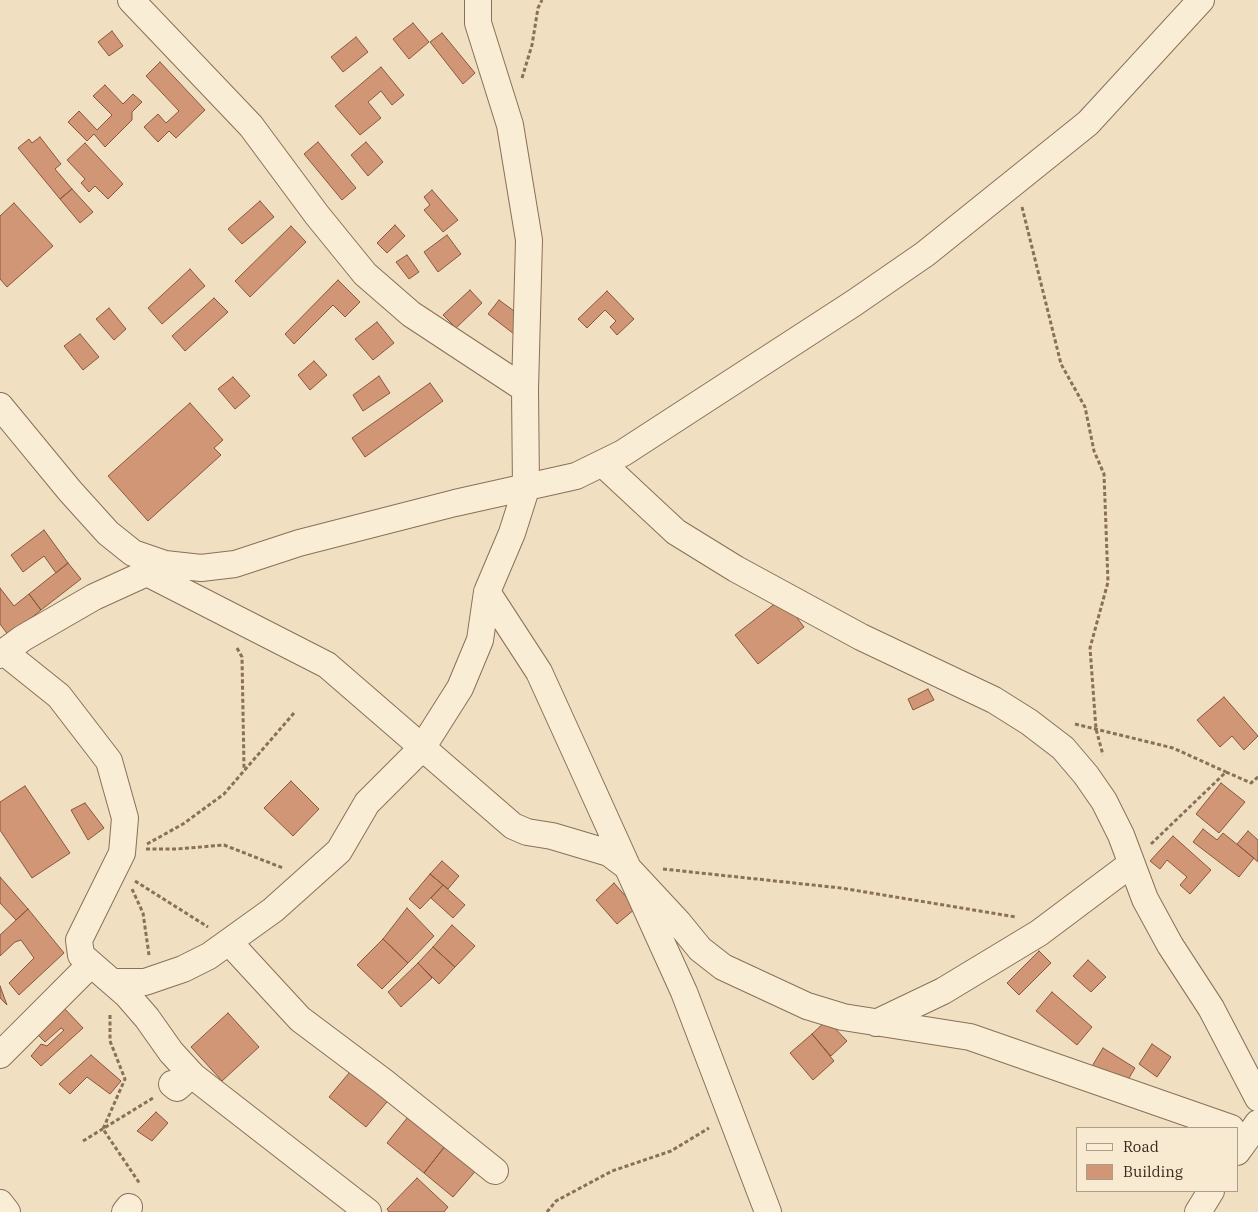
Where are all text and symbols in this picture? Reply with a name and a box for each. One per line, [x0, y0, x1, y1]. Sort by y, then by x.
legend [1076, 1127, 1238, 1192]
text: Road [1123, 1137, 1159, 1156]
text: Building [1123, 1162, 1183, 1181]

